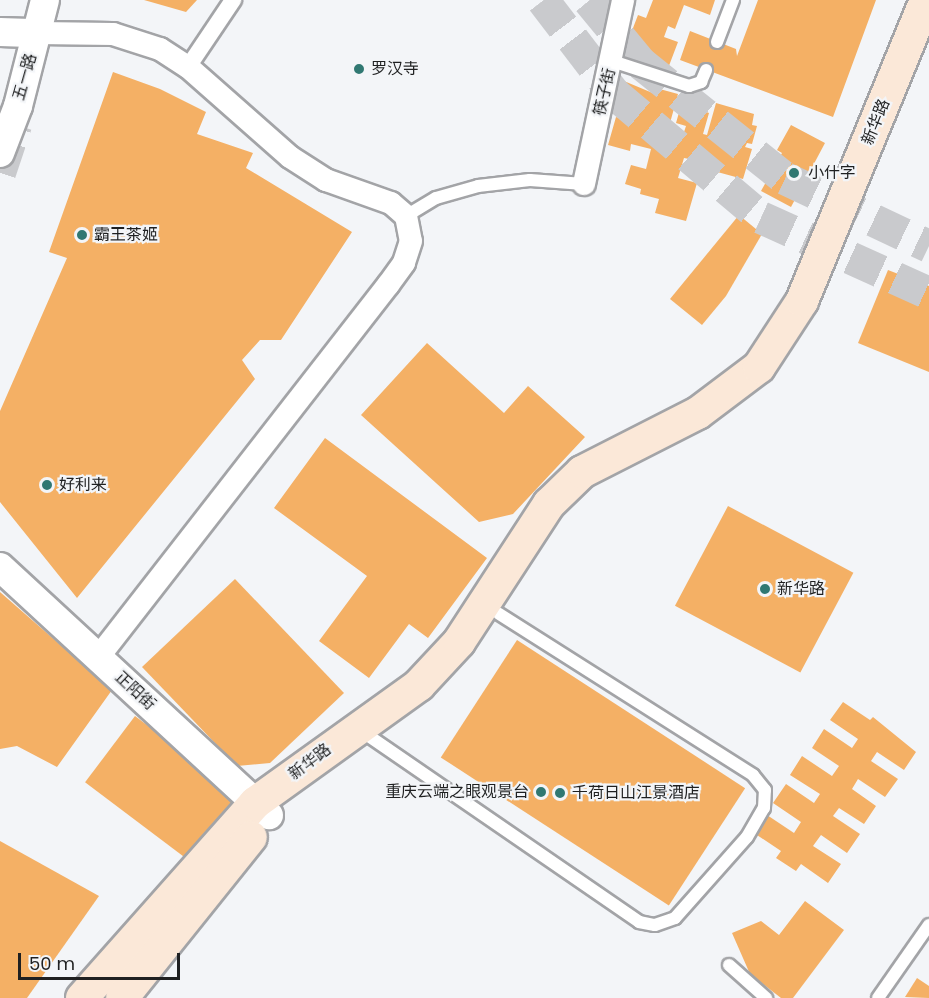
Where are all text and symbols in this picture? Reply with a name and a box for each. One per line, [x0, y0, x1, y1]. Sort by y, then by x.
street label: 五一路 [9, 51, 41, 103]
place label: 罗汉寺 [371, 59, 419, 79]
marker: 罗汉寺 [352, 62, 366, 76]
street label: 筷子街 [590, 66, 620, 118]
street label: 新华路 [858, 96, 894, 148]
place label: 小什字 [808, 163, 856, 183]
marker: 小什字 [785, 164, 803, 182]
place label: 霸王茶姬 [94, 225, 158, 245]
marker: 霸王茶姬 [75, 228, 89, 242]
place label: 好利来 [59, 475, 107, 495]
marker: 好利来 [40, 478, 54, 492]
place label: 新华路 [777, 579, 825, 599]
marker: 新华路 [758, 582, 772, 596]
street label: 正阳街 [111, 668, 159, 714]
street label: 新华路 [285, 740, 335, 784]
place label: 重庆云端之眼观景台 [385, 782, 529, 802]
place label: 千荷日山江景酒店 [572, 783, 700, 803]
marker: 重庆云端之眼观景台 [534, 785, 548, 799]
marker: 千荷日山江景酒店 [553, 786, 567, 800]
scale bar [21, 941, 183, 979]
text: 50 m [29, 951, 75, 976]

